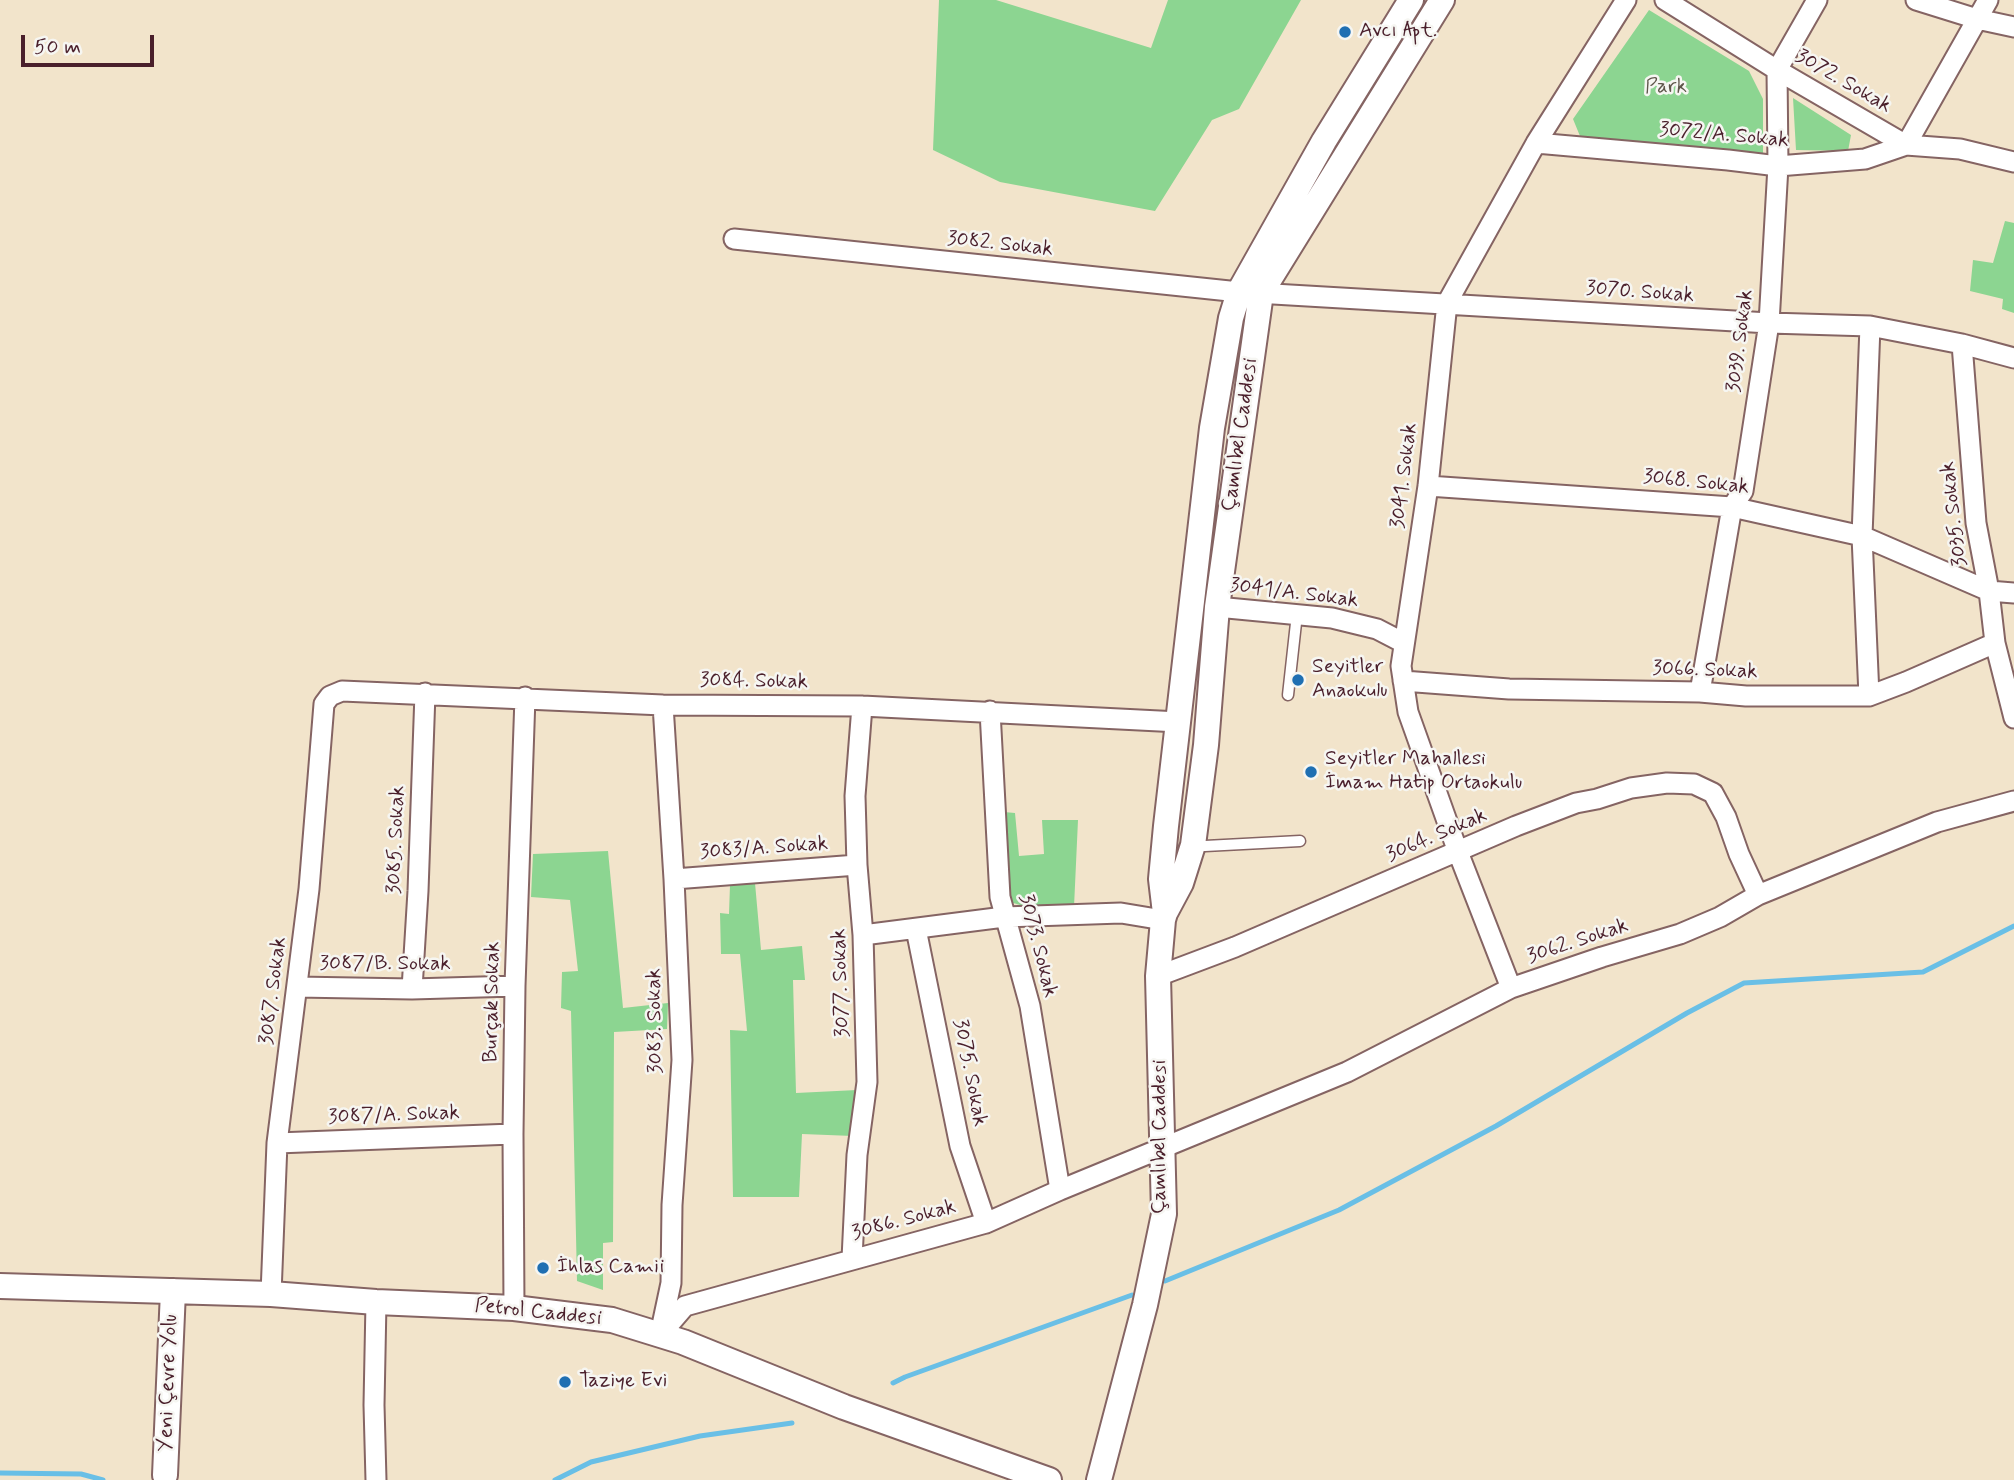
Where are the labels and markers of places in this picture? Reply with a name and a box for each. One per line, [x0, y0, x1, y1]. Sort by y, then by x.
place label: Avcı Apt. [1359, 19, 1437, 45]
marker: Avcı Apt. [1337, 24, 1353, 40]
place label: Seyitler Anaokulu [1312, 655, 1388, 705]
marker: Seyitler Anaokulu [1290, 672, 1306, 688]
place label: Seyitler Mahallesi İmam Hatip Ortaokulu [1325, 747, 1522, 797]
marker: Seyitler Mahallesi İmam Hatip Ortaokulu [1303, 764, 1319, 780]
place label: İhlas Camii [557, 1255, 664, 1281]
marker: İhlas Camii [535, 1260, 551, 1276]
place label: Taziye Evi [579, 1369, 667, 1395]
marker: Taziye Evi [557, 1374, 573, 1390]

